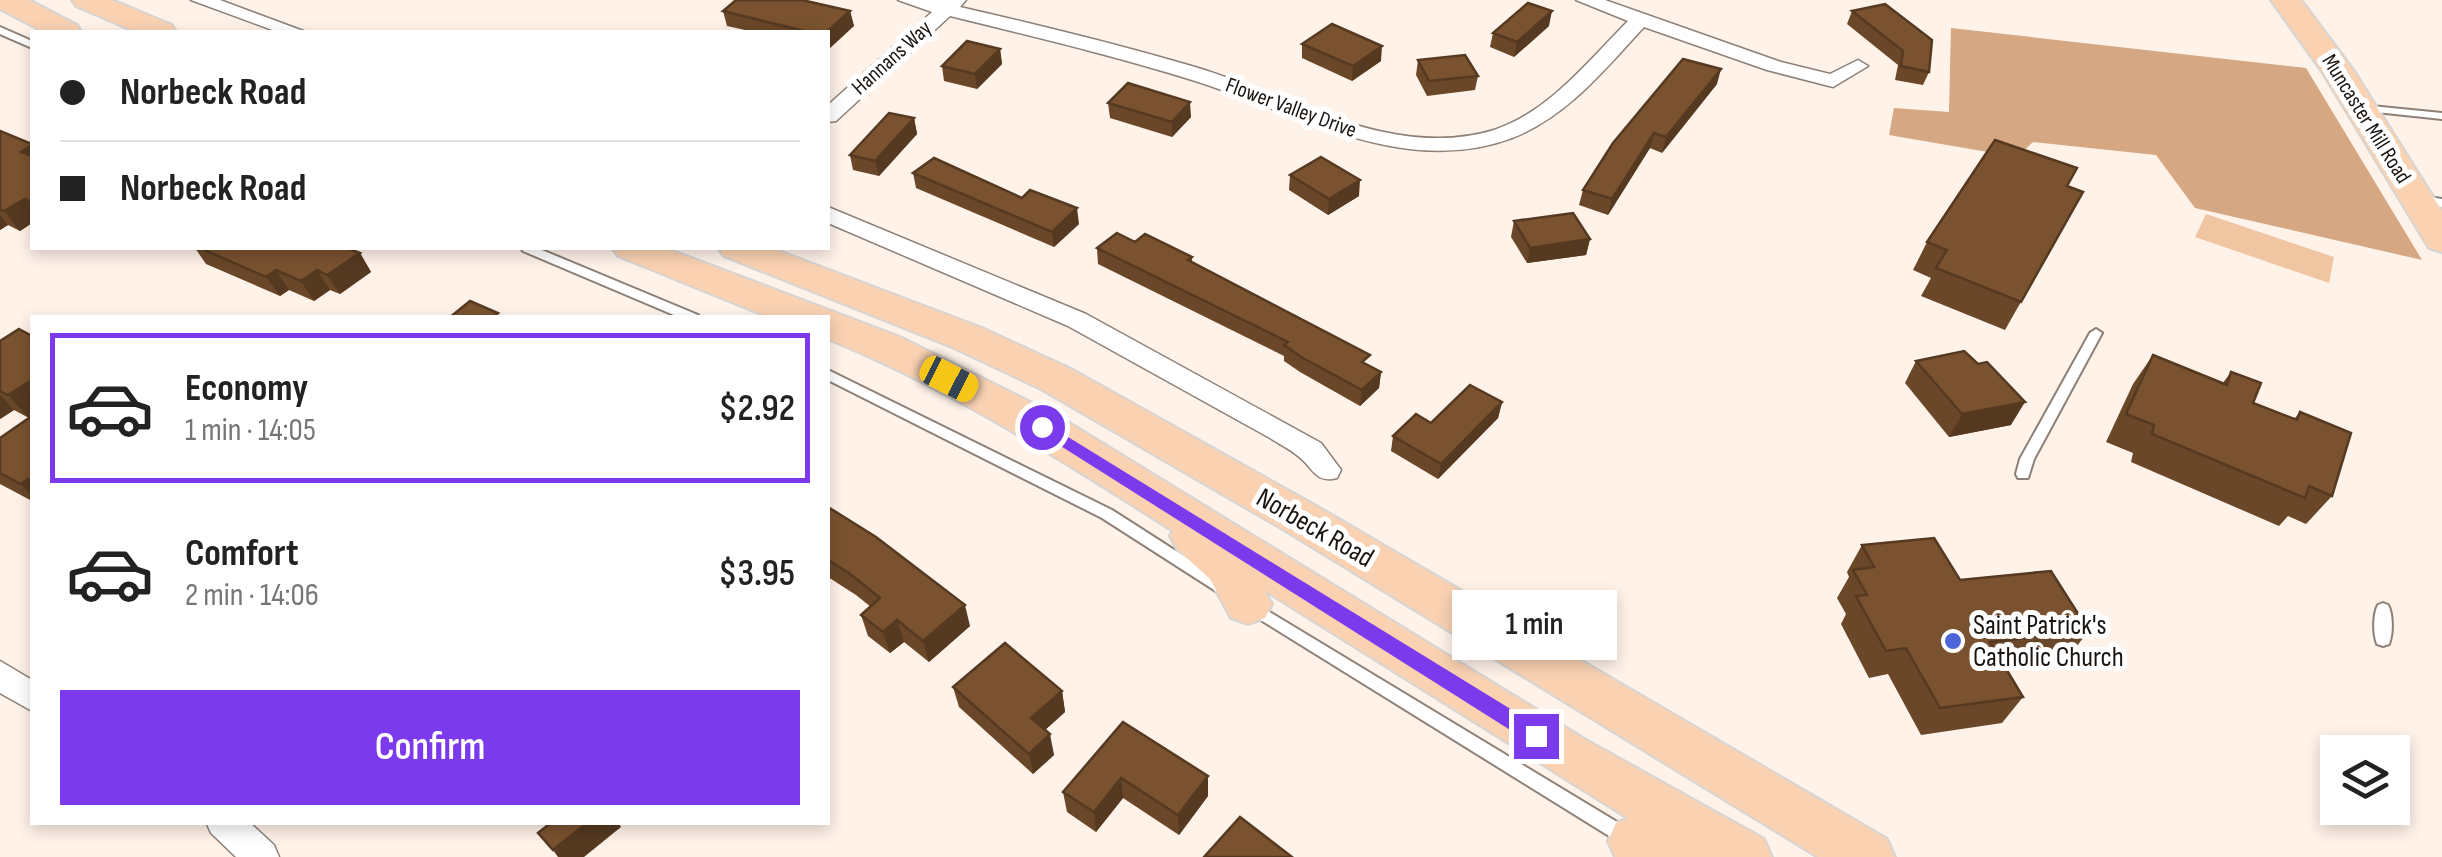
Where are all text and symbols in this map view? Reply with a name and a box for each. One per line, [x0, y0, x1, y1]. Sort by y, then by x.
street label: Hannans Way [846, 15, 938, 101]
street label: Muncaster Mill Road [2316, 49, 2416, 189]
text: Norbeck Road [120, 70, 306, 115]
street label: Flower Valley Drive [1222, 72, 1360, 144]
text: Norbeck Road [120, 166, 306, 211]
car [915, 352, 983, 406]
icon: car [65, 363, 155, 453]
text: Economy [185, 366, 308, 411]
text: $2.92 [718, 386, 795, 431]
route start [1020, 405, 1065, 450]
text: 1 min · 14:05 [185, 411, 316, 450]
street label: Norbeck Road [1251, 481, 1379, 575]
icon: car [65, 528, 155, 618]
text: Comfort [185, 531, 299, 576]
text: $3.95 [718, 551, 795, 596]
text: 2 min · 14:06 [185, 576, 319, 615]
callout: 1 min [1454, 591, 1618, 661]
text: 1 min [1505, 605, 1564, 644]
place label: Saint Patrick's Catholic Church [1973, 609, 2124, 674]
marker: Saint Patrick's Catholic Church [1942, 630, 1964, 652]
button: Confirm [60, 690, 800, 805]
route end [1514, 714, 1559, 759]
map controls [2320, 735, 2410, 825]
button: layers [2320, 735, 2410, 825]

